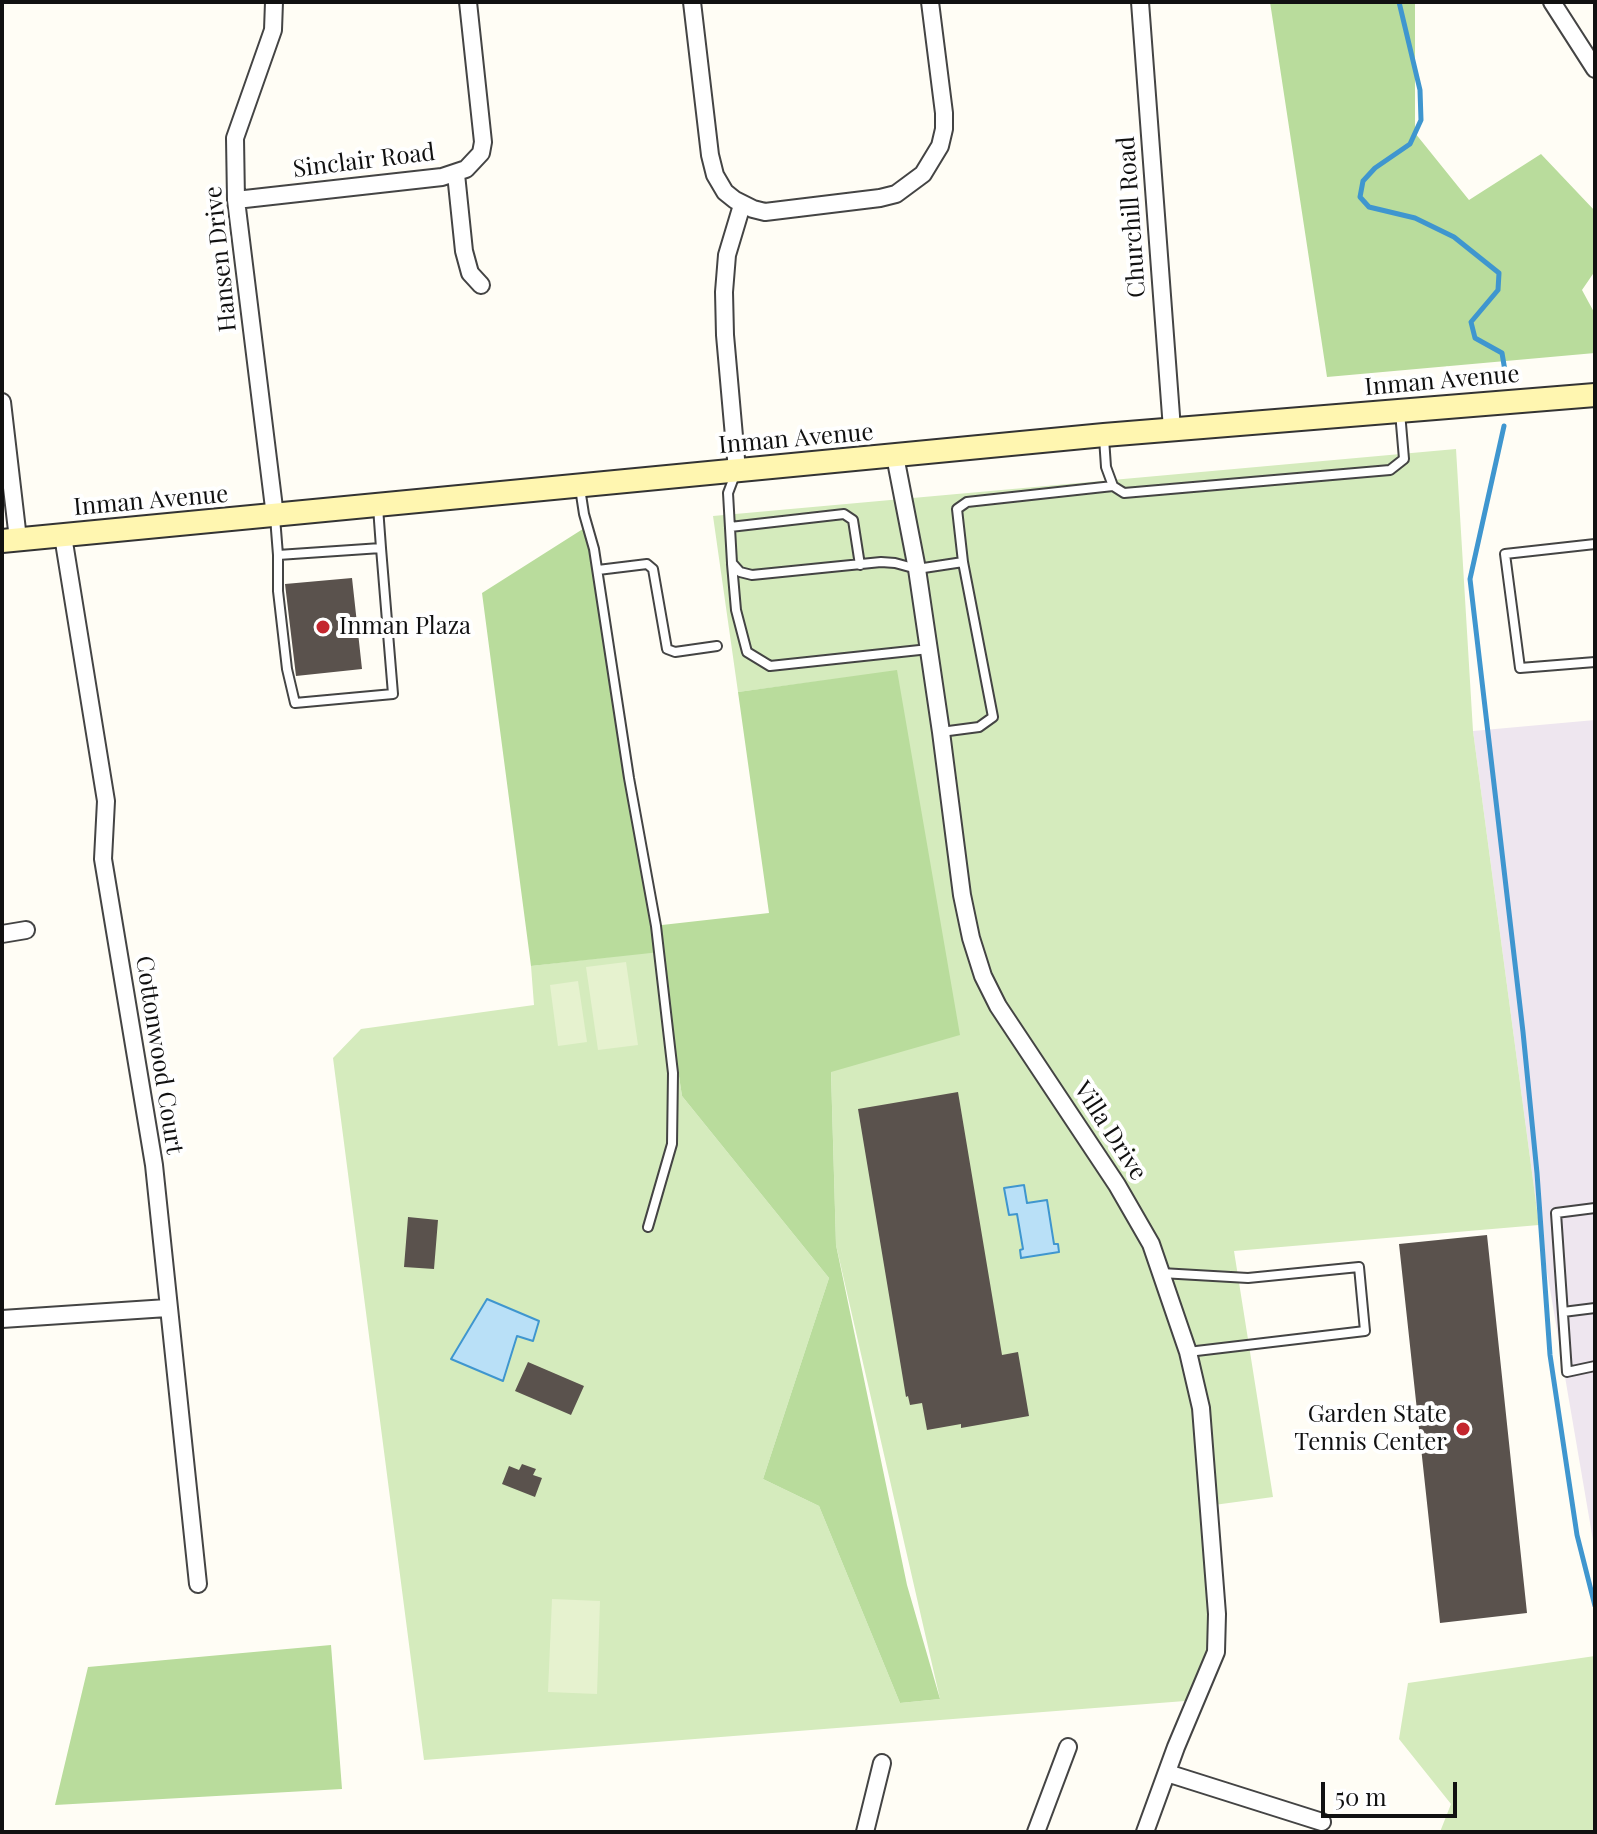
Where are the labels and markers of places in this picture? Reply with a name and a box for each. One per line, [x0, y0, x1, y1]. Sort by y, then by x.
place label: Inman Plaza [339, 613, 471, 641]
marker: Inman Plaza [314, 618, 332, 636]
place label: Garden State Tennis Center [1294, 1401, 1447, 1457]
marker: Garden State Tennis Center [1454, 1420, 1472, 1438]

